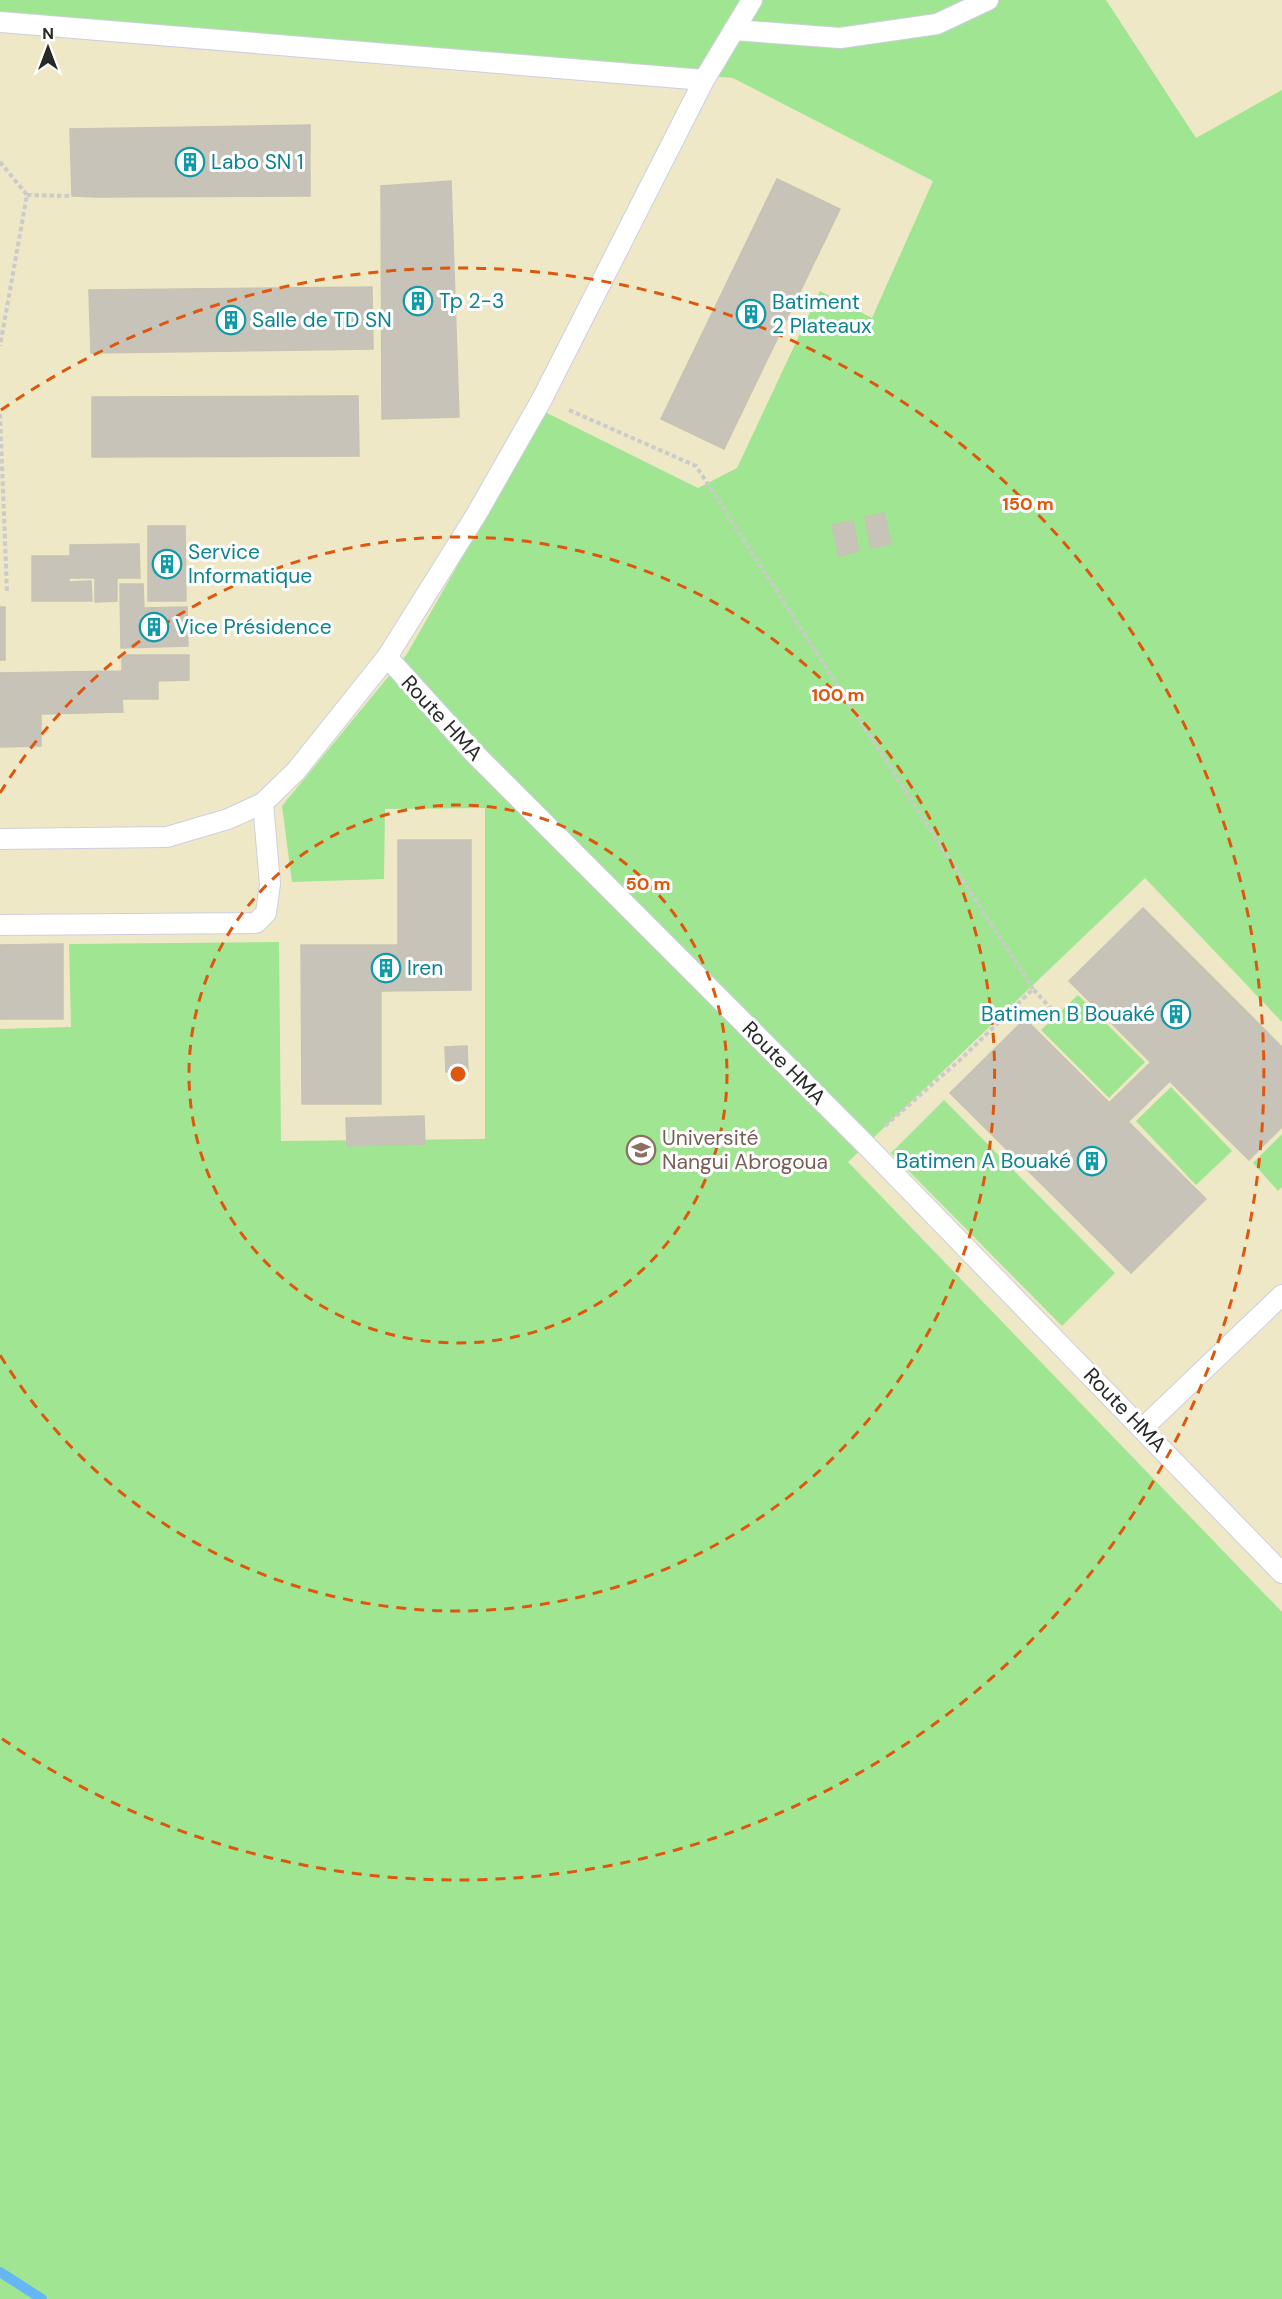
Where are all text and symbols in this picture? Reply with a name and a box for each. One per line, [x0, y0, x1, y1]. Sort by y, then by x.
north arrow [18, 18, 78, 78]
text: N [42, 23, 54, 44]
building icon: Labo SN 1 [174, 146, 206, 178]
place label: Labo SN 1 [211, 148, 304, 176]
building icon: Tp 2-3 [402, 285, 434, 317]
place label: Tp 2-3 [439, 287, 504, 315]
place label: Batiment 2 Plateaux [772, 288, 871, 340]
building icon: Batiment 2 Plateaux [735, 298, 767, 330]
building icon: Salle de TD SN [215, 304, 247, 336]
place label: Salle de TD SN [252, 306, 392, 334]
text: 150 m [1002, 492, 1054, 516]
place label: Service Informatique [188, 538, 312, 590]
building icon: Service Informatique [151, 548, 183, 580]
building icon: Vice Présidence [138, 611, 170, 643]
place label: Vice Présidence [175, 613, 332, 641]
street label: Route HMA [395, 669, 489, 767]
text: 100 m [811, 683, 865, 707]
text: 50 m [625, 872, 671, 896]
building icon: Iren [370, 952, 402, 984]
place label: Iren [407, 954, 443, 982]
building icon: Batimen B Bouaké [1160, 998, 1192, 1030]
place label: Batimen B Bouaké [981, 1000, 1155, 1028]
street label: Route HMA [736, 1015, 832, 1111]
centre of rings [448, 1064, 468, 1084]
place label: Université Nangui Abrogoua [662, 1124, 828, 1176]
school or university icon: Université Nangui Abrogoua [625, 1134, 657, 1166]
building icon: Batimen A Bouaké [1076, 1145, 1108, 1177]
place label: Batimen A Bouaké [896, 1147, 1071, 1175]
street label: Route HMA [1078, 1362, 1173, 1458]

